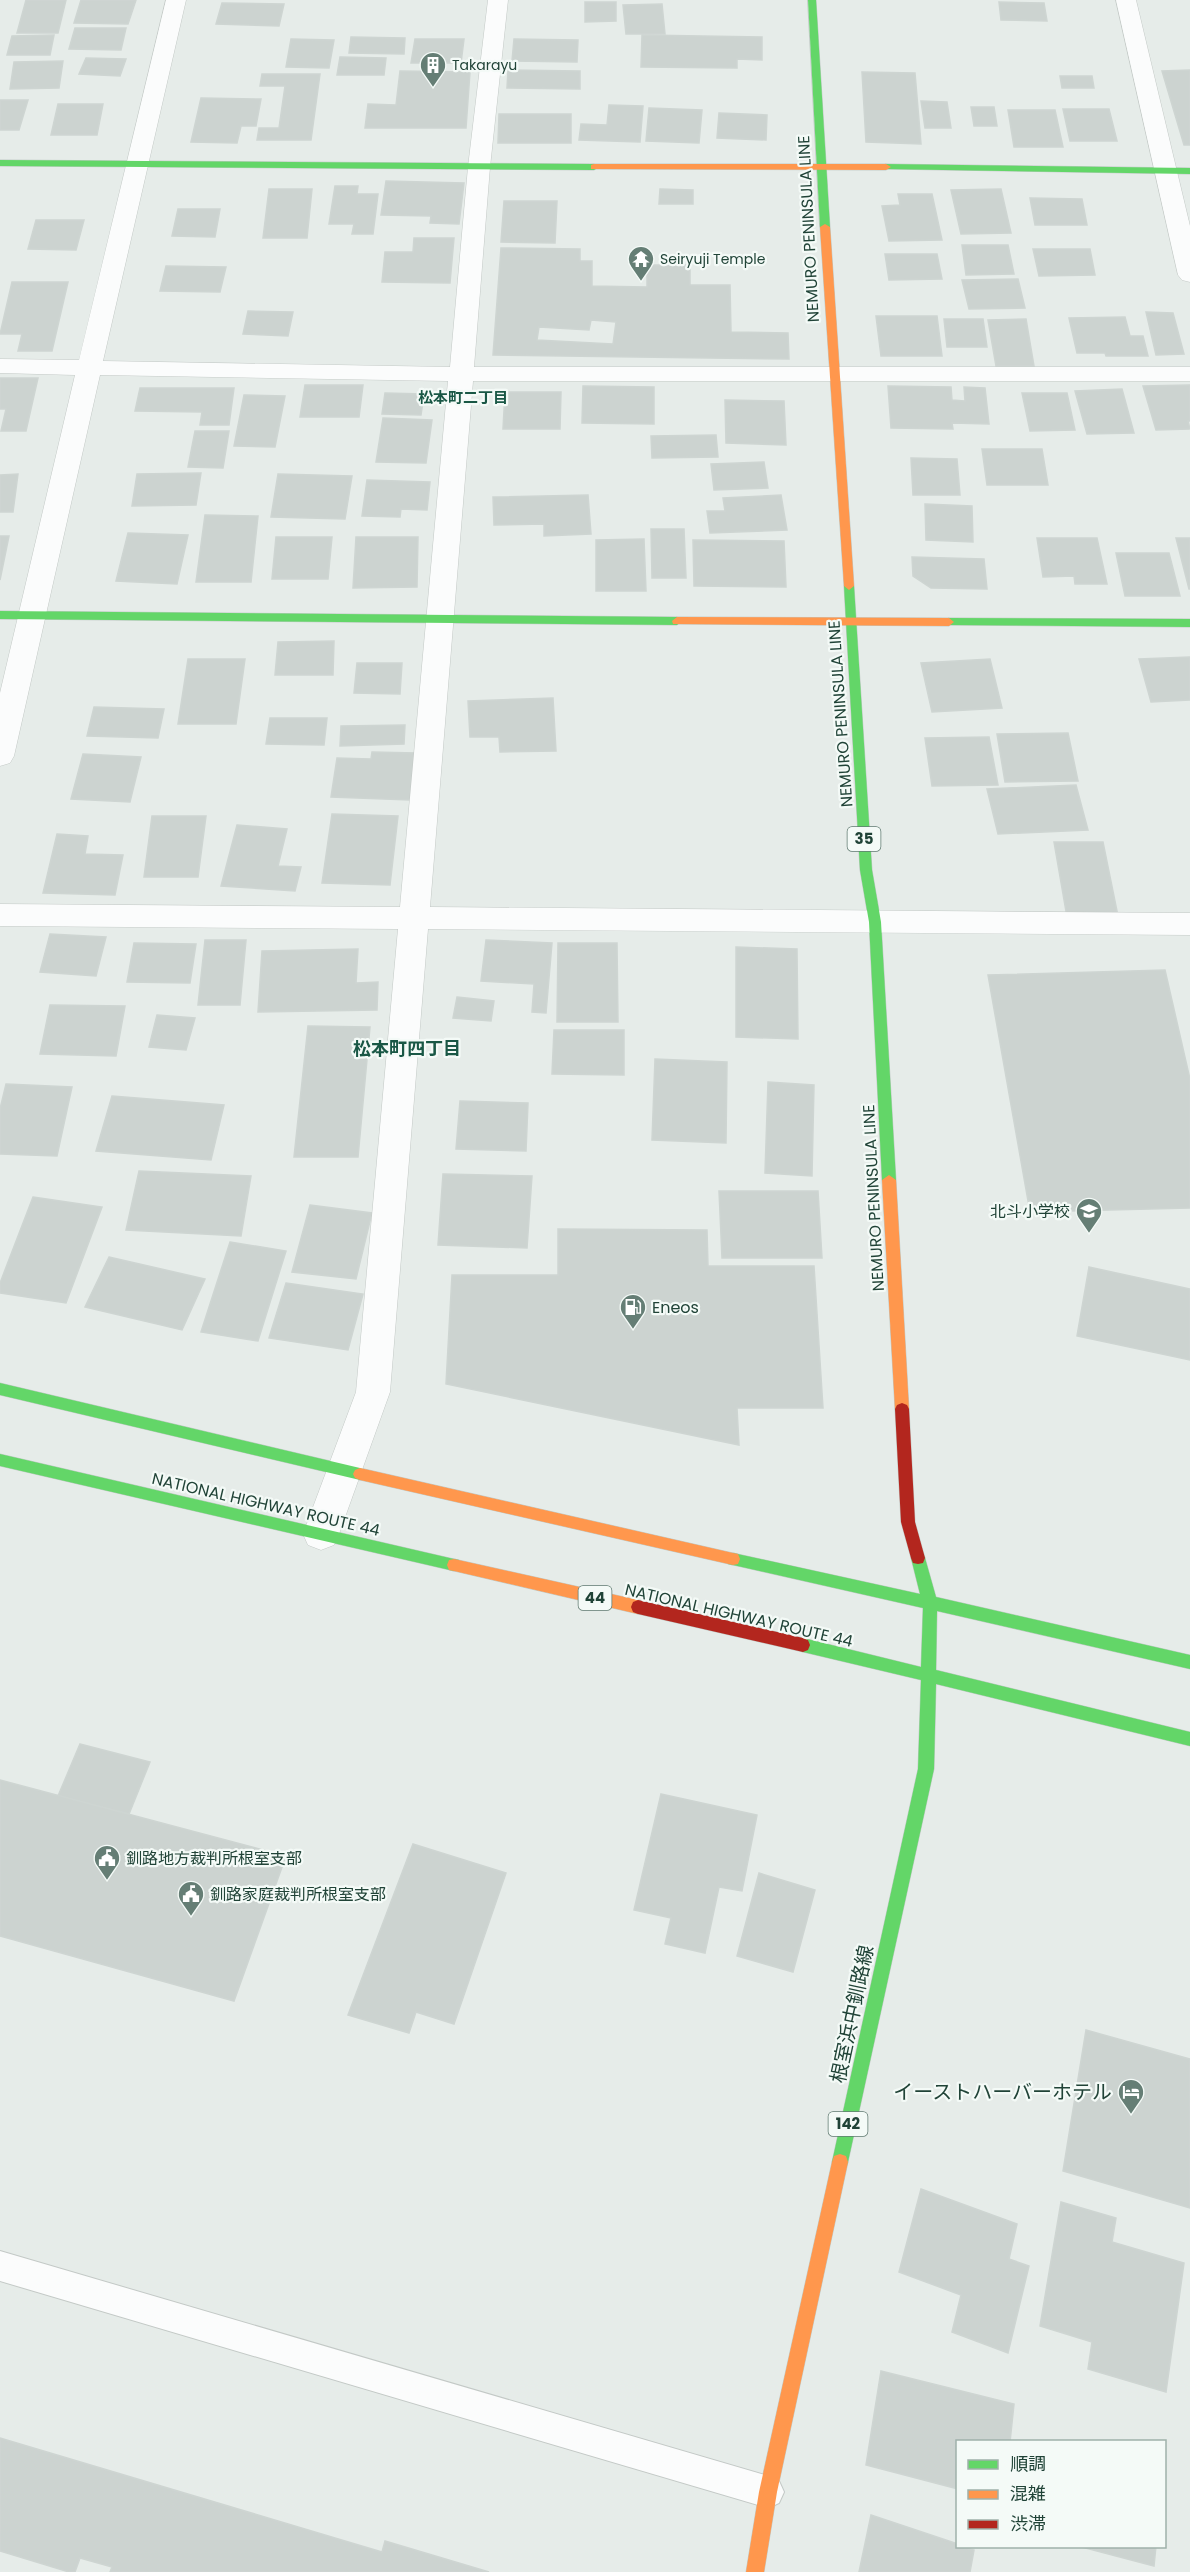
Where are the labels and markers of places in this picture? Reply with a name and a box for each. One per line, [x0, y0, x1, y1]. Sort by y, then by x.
building icon: Takarayu [418, 50, 448, 88]
place label: Takarayu [452, 55, 517, 75]
temple icon: Seiryuji Temple [626, 244, 656, 282]
place label: Seiryuji Temple [660, 249, 766, 269]
school or university icon: 北斗小学校 [1074, 1196, 1104, 1234]
place label: 北斗小学校 [990, 1200, 1070, 1223]
fuel station icon: Eneos [618, 1292, 648, 1330]
place label: Eneos [652, 1296, 699, 1319]
public building icon: 釧路地方裁判所根室支部 [92, 1843, 122, 1881]
place label: 釧路地方裁判所根室支部 [126, 1847, 302, 1870]
public building icon: 釧路家庭裁判所根室支部 [176, 1879, 206, 1917]
place label: 釧路家庭裁判所根室支部 [210, 1883, 386, 1906]
hotel icon: イーストハーバーホテル [1116, 2077, 1146, 2115]
place label: イーストハーバーホテル [893, 2078, 1112, 2106]

